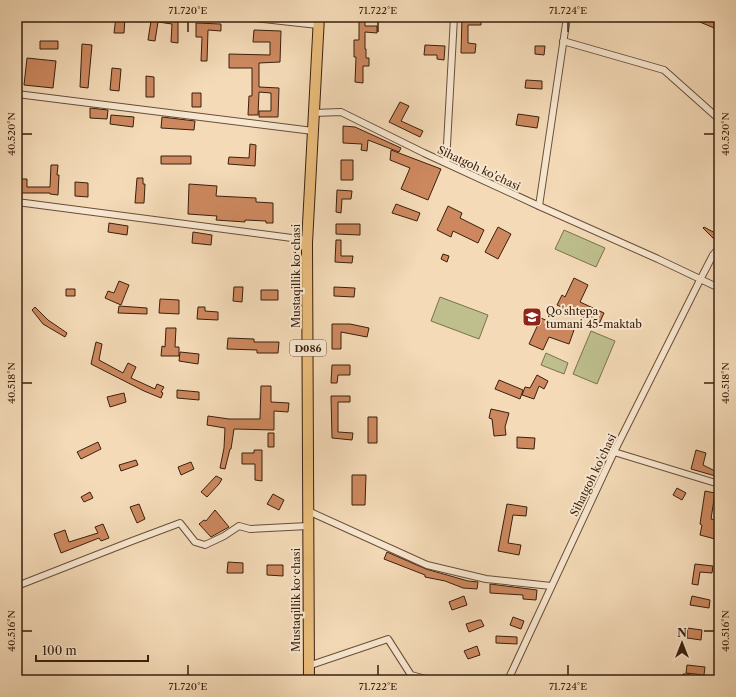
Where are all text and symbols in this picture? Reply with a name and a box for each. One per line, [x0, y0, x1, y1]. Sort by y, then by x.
text: 71.720°E [169, 4, 208, 17]
text: 71.722°E [359, 4, 397, 17]
text: 71.724°E [549, 4, 587, 17]
text: 40.520°N [5, 112, 18, 156]
text: 40.520°N [719, 112, 732, 156]
street label: Sihatgoh ko'chasi [435, 143, 523, 194]
street label: Mustaqillik koʻchasi [289, 223, 303, 328]
place label: Qo'shtepa tumani 45-maktab [546, 304, 642, 331]
school or university icon: Qo'shtepa tumani 45-maktab [521, 306, 543, 328]
road number: D086 [290, 340, 326, 356]
text: 40.518°N [5, 362, 18, 404]
text: 40.518°N [719, 362, 732, 404]
street label: Sihatgoh ko'chasi [567, 431, 619, 519]
street label: Mustaqillik koʻchasi [289, 547, 303, 652]
text: 40.516°N [5, 610, 18, 652]
text: 40.516°N [719, 610, 732, 652]
north arrow [662, 623, 702, 663]
text: N [677, 626, 687, 640]
scale bar [36, 637, 148, 663]
text: 100 m [42, 643, 77, 658]
text: 71.720°E [169, 680, 208, 693]
text: 71.722°E [359, 680, 397, 693]
text: 71.724°E [549, 680, 587, 693]

